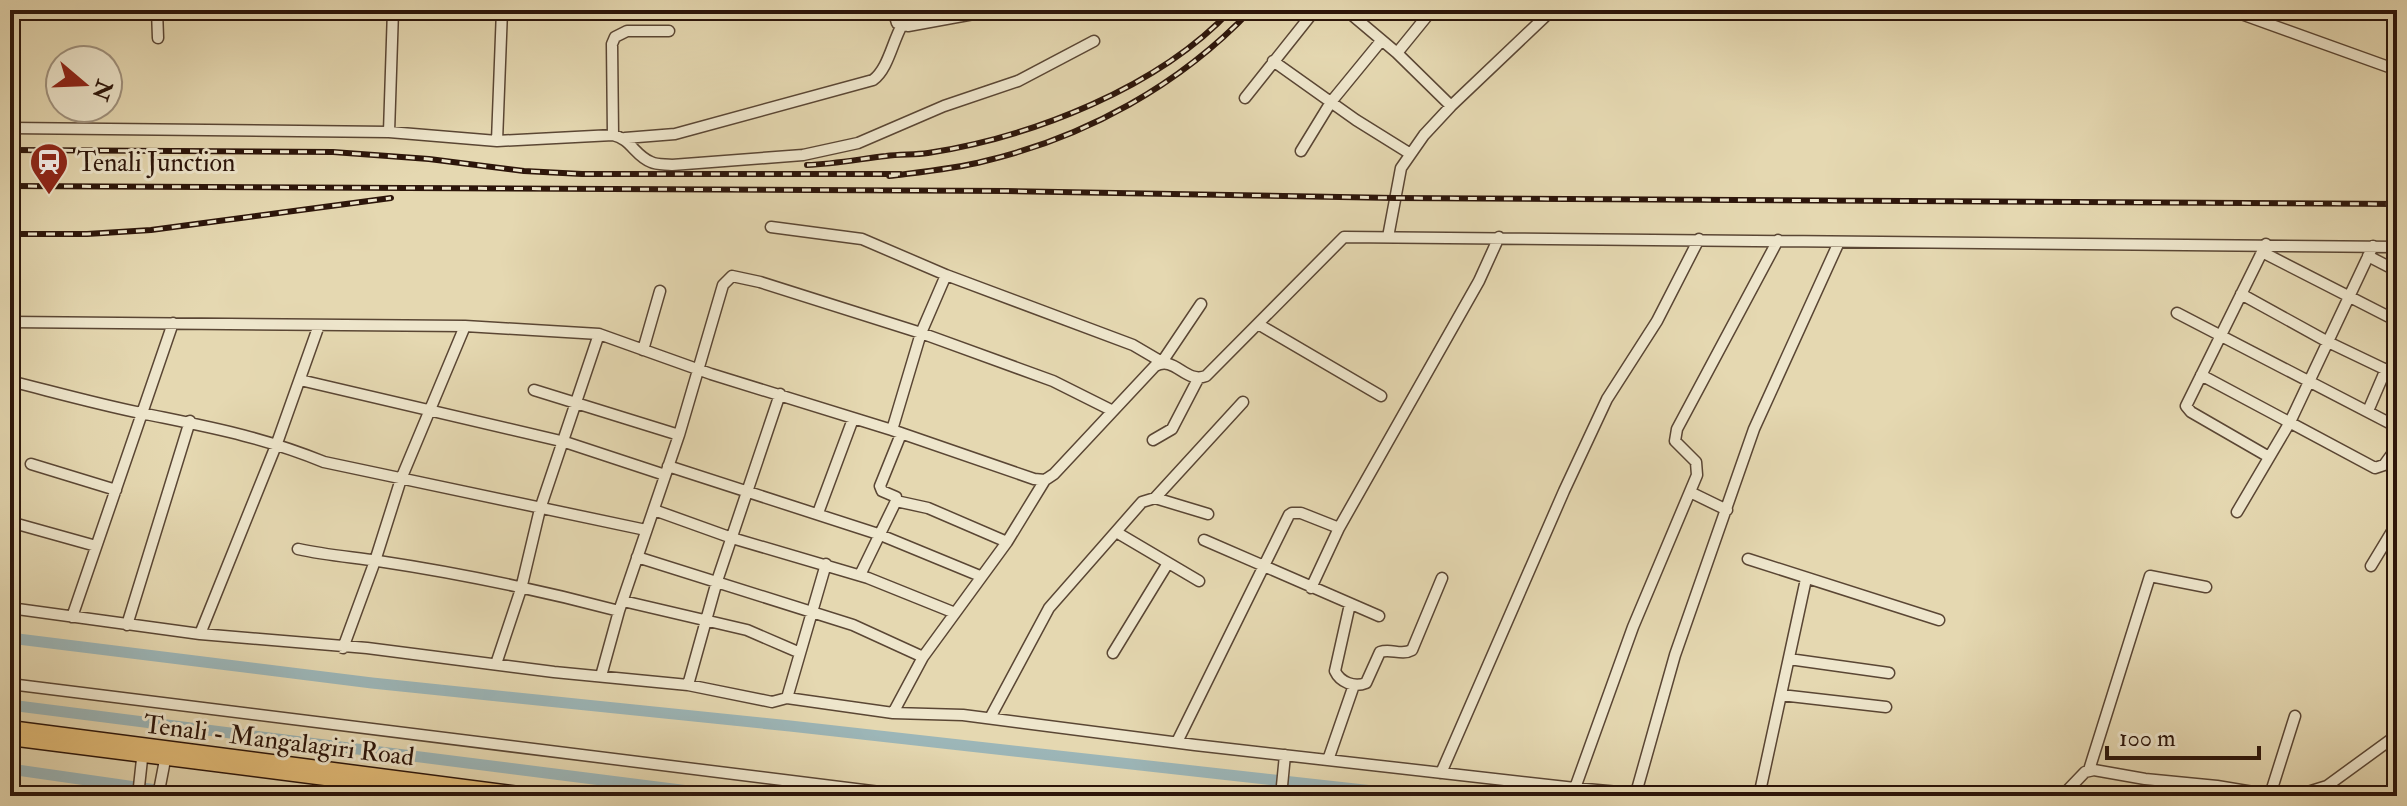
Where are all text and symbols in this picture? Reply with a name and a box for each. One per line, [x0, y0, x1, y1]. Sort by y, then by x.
north arrow [44, 44, 124, 124]
text: N [85, 75, 119, 104]
station icon: Tenali Junction [28, 141, 70, 196]
place label: Tenali Junction [77, 147, 235, 179]
street label: Tenali - Mangalagiri Road [142, 709, 416, 774]
scale bar [2107, 710, 2259, 760]
text: 100 m [2119, 723, 2176, 754]

